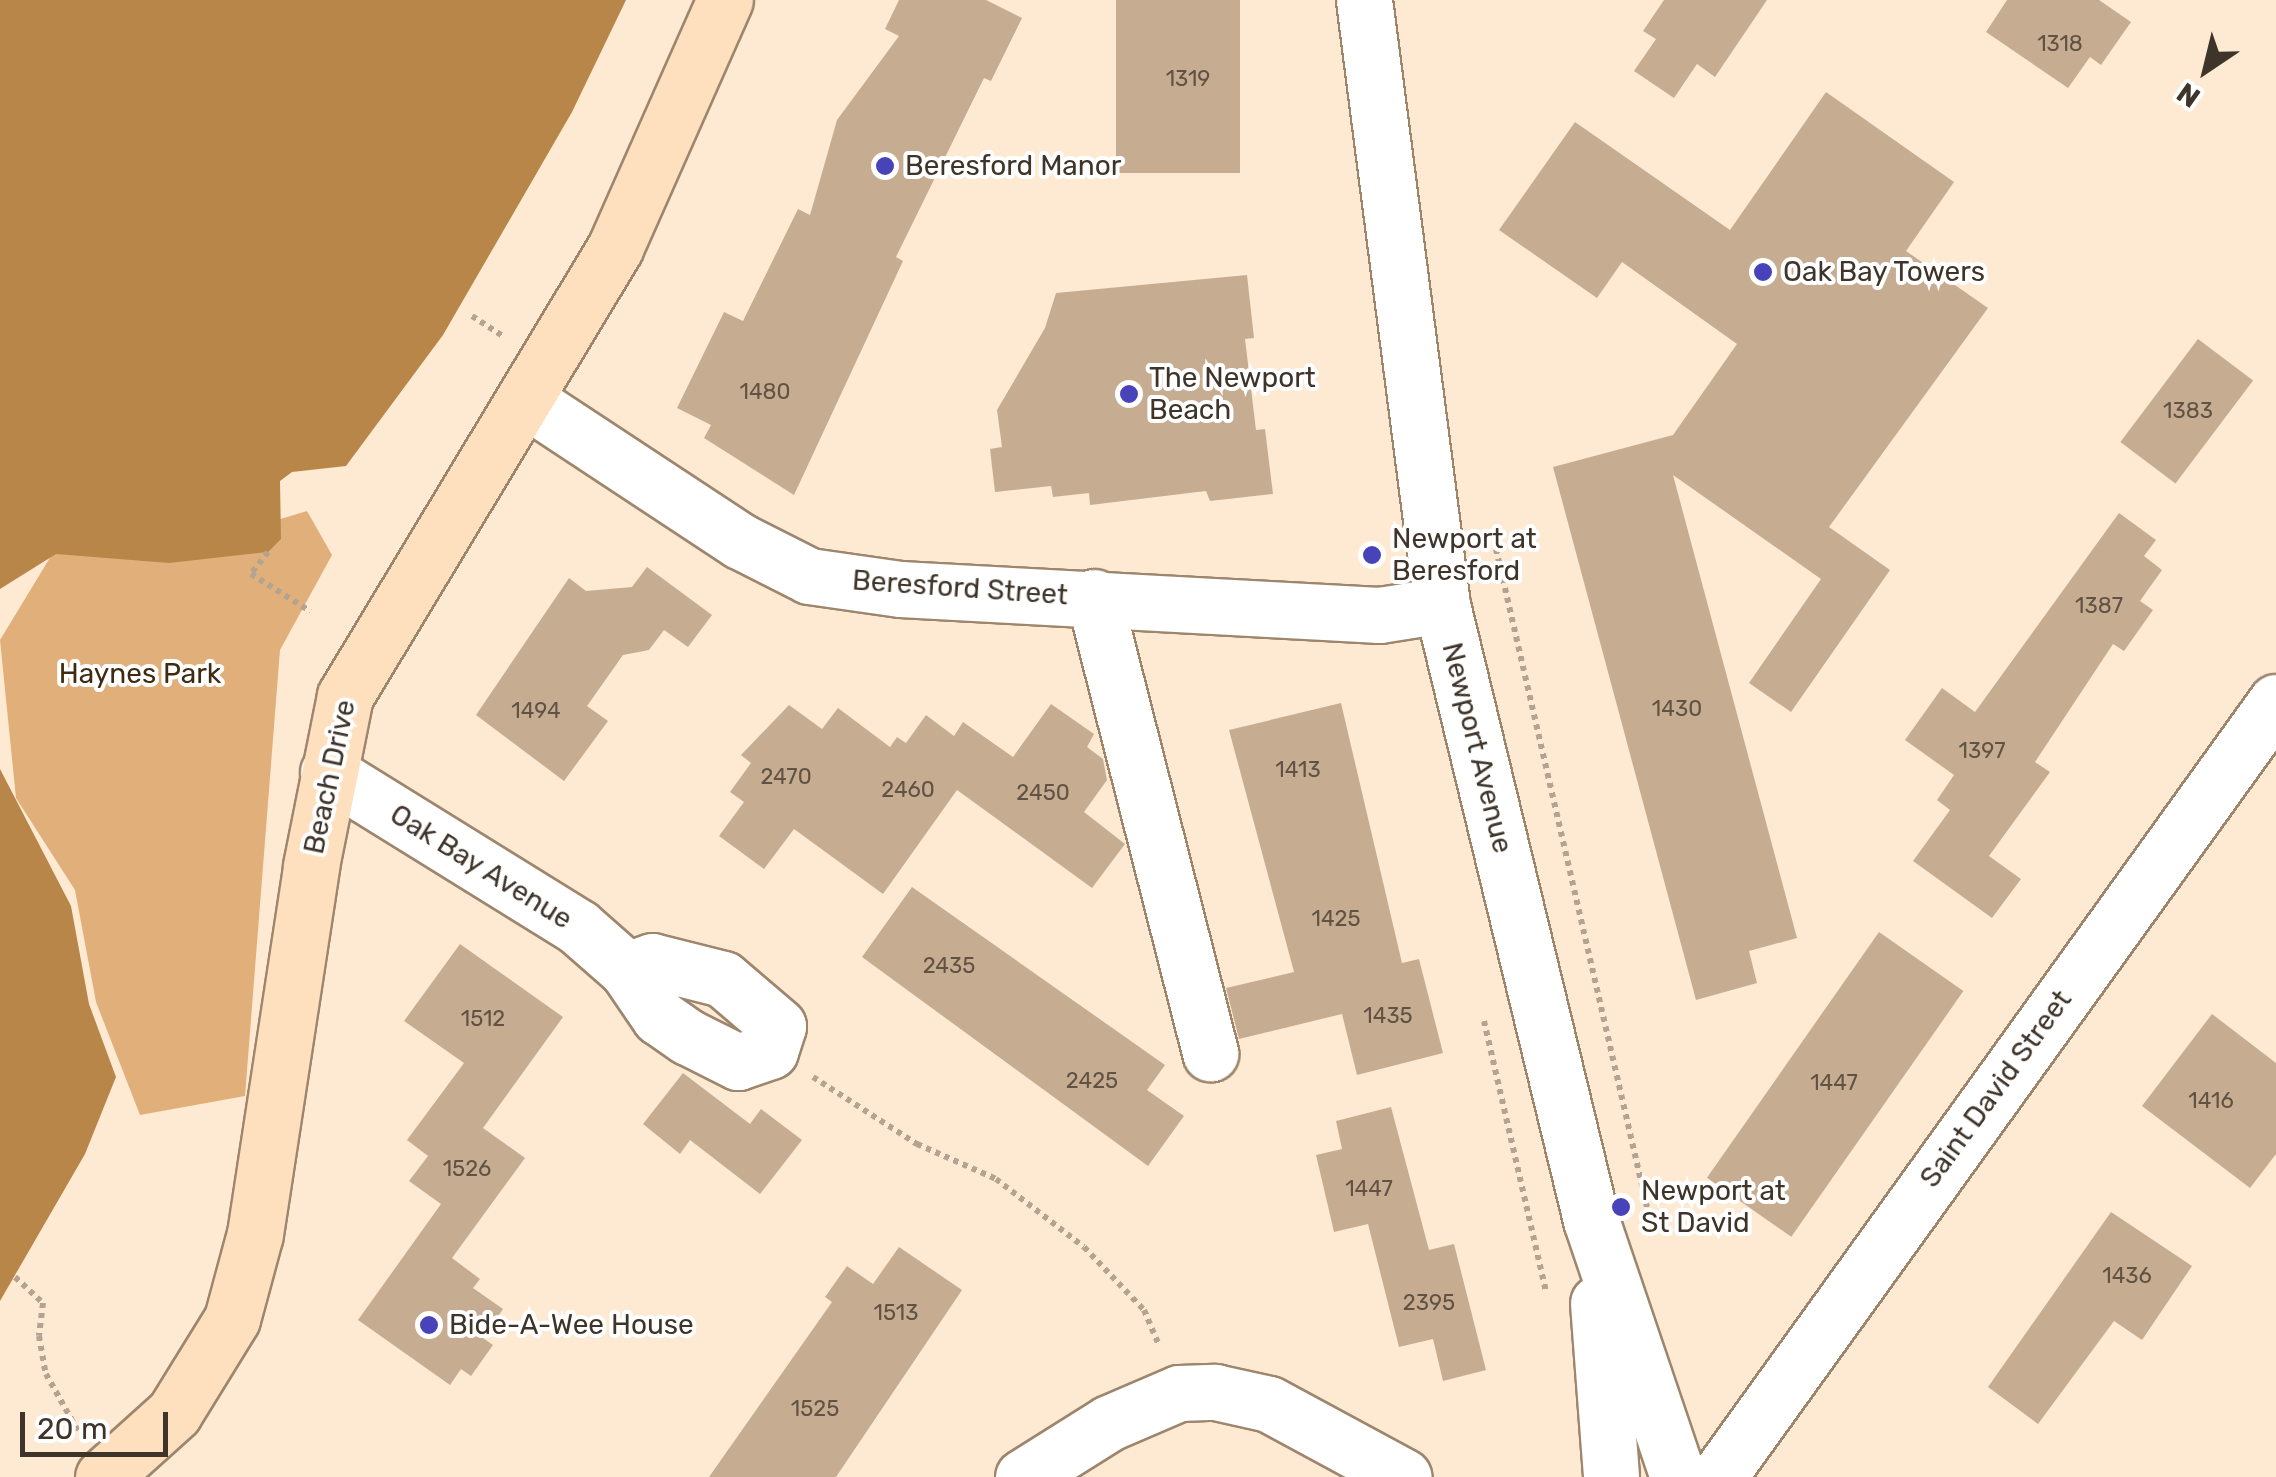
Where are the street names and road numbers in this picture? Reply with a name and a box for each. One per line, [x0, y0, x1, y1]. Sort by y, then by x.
street label: Beresford Street [851, 564, 1069, 612]
street label: Newport Avenue [1435, 639, 1519, 857]
street label: Beach Drive [297, 697, 363, 857]
street label: Oak Bay Avenue [383, 797, 579, 937]
street label: Saint David Street [1913, 984, 2079, 1194]

